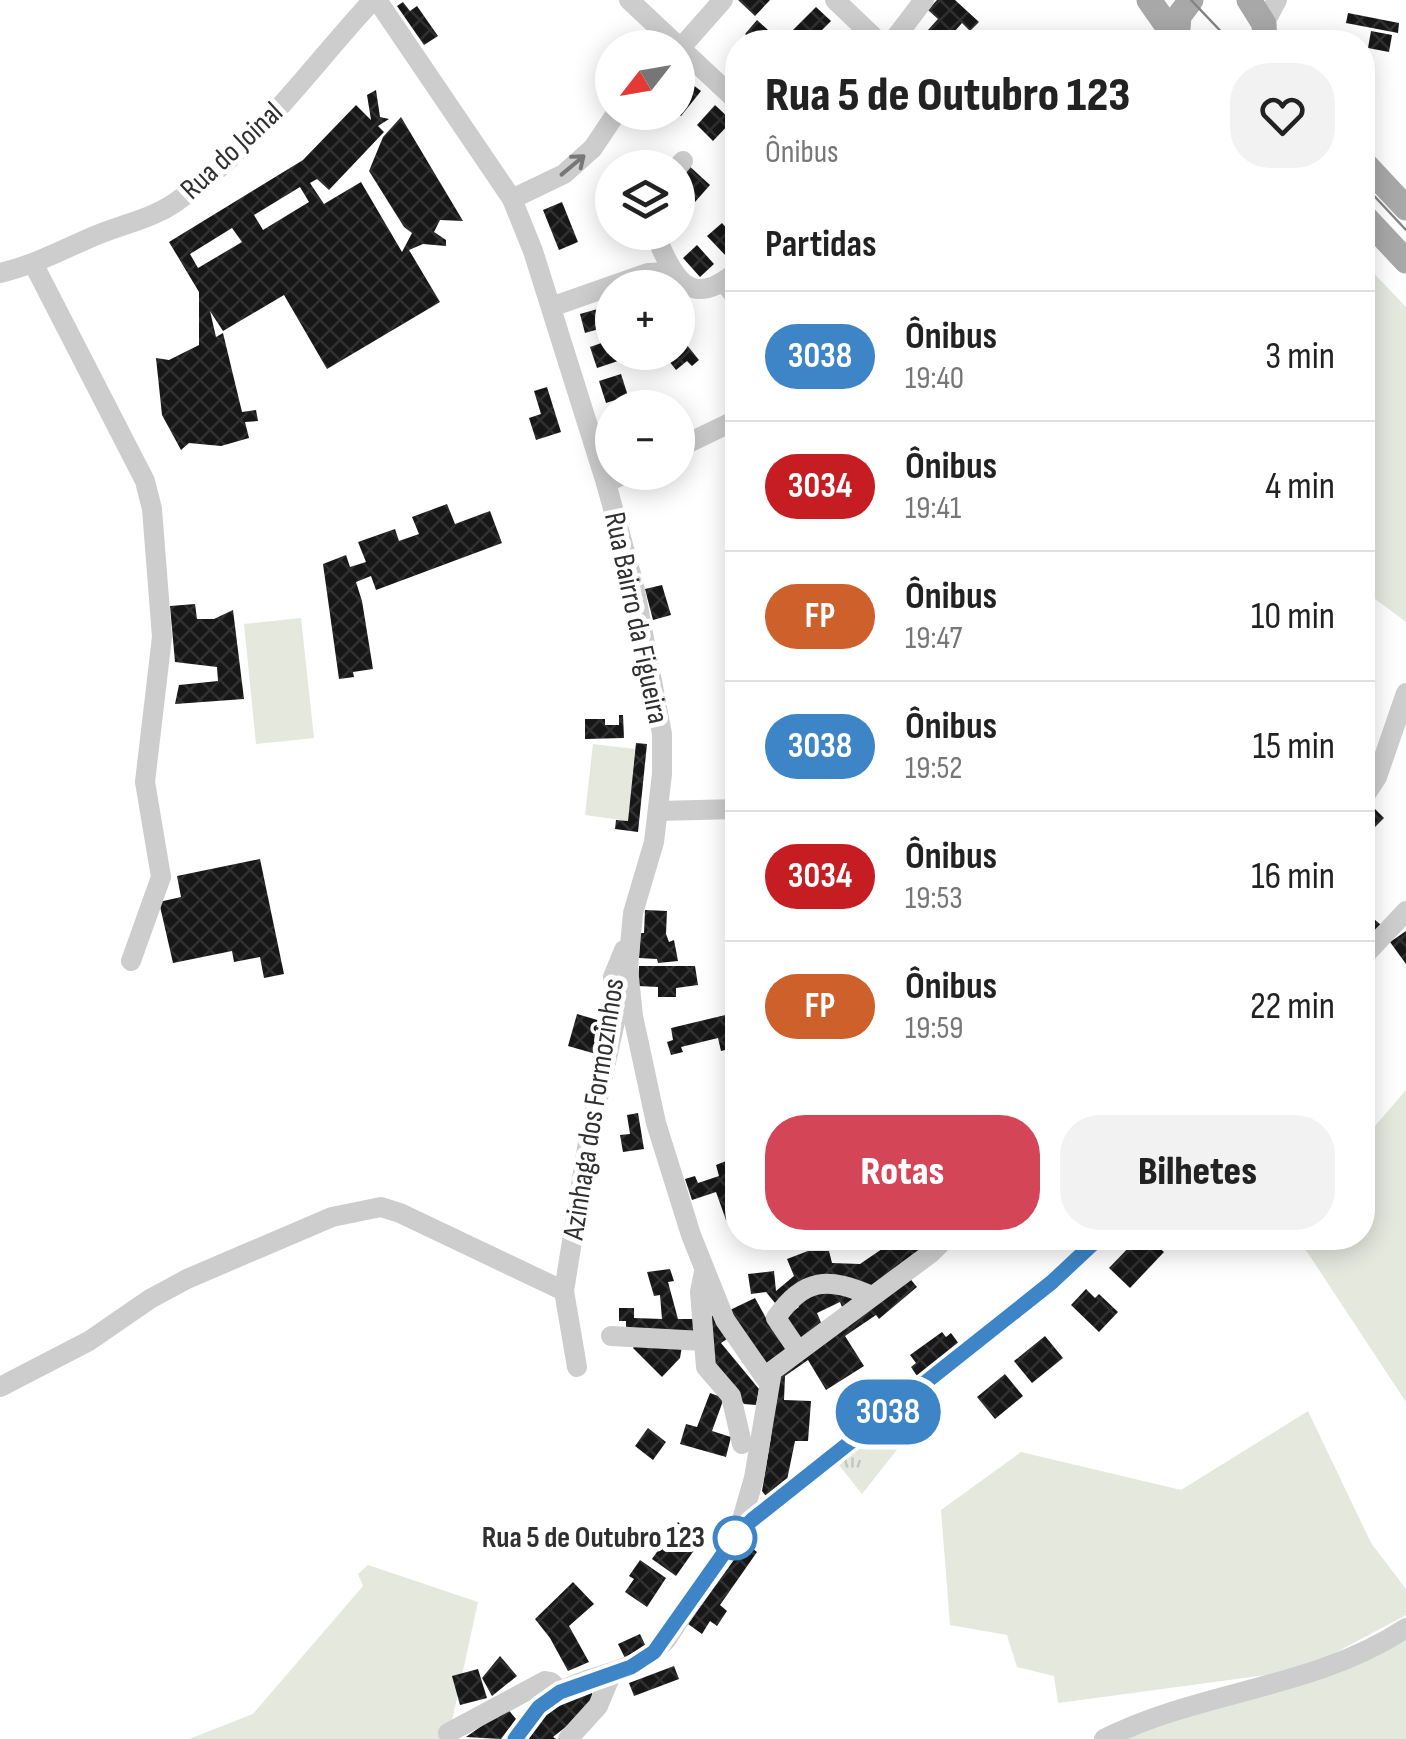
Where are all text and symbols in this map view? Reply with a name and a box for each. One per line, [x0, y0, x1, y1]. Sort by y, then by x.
north arrow [595, 30, 695, 130]
map controls [595, 30, 695, 490]
button: heart [1230, 63, 1335, 168]
text: Rua 5 de Outubro 123 [765, 67, 1130, 124]
street label: Rua do Joinal [173, 95, 291, 207]
text: Ônibus [765, 133, 839, 172]
button: layers [595, 150, 695, 250]
one-way arrow [559, 154, 585, 176]
text: Partidas [765, 222, 877, 267]
button: + [595, 270, 695, 370]
text: Ônibus [905, 314, 997, 359]
text: 3 min [1265, 334, 1335, 379]
text: 3038 [788, 335, 852, 378]
text: 19:40 [905, 359, 964, 398]
button: − [595, 390, 695, 490]
text: Ônibus [905, 444, 997, 489]
text: 4 min [1265, 464, 1335, 509]
text: 3034 [788, 465, 852, 508]
text: 19:41 [905, 489, 961, 528]
street label: Rua Bairro da Figueira [596, 509, 676, 727]
text: Ônibus [905, 574, 997, 619]
text: 10 min [1251, 594, 1335, 639]
text: FP [805, 595, 835, 638]
text: 19:47 [905, 619, 962, 658]
text: Ônibus [905, 704, 997, 749]
text: 15 min [1253, 724, 1335, 769]
text: 3038 [788, 725, 852, 768]
text: 19:52 [905, 749, 962, 788]
text: Ônibus [905, 834, 997, 879]
text: 16 min [1251, 854, 1335, 899]
text: 3034 [788, 855, 852, 898]
text: 19:53 [905, 879, 963, 918]
text: Ônibus [905, 964, 997, 1009]
street label: Azinhaga dos Formozinhos [555, 976, 632, 1243]
text: 22 min [1250, 984, 1335, 1029]
text: FP [805, 985, 835, 1028]
text: 19:59 [905, 1009, 963, 1048]
button: Rotas [765, 1115, 1040, 1230]
button: Bilhetes [1060, 1115, 1335, 1230]
line badge: 3038 [818, 1380, 958, 1444]
text: 3038 [856, 1391, 920, 1434]
marker: Rua 5 de Outubro 123 [714, 1517, 756, 1559]
place label: Rua 5 de Outubro 123 [482, 1520, 705, 1556]

